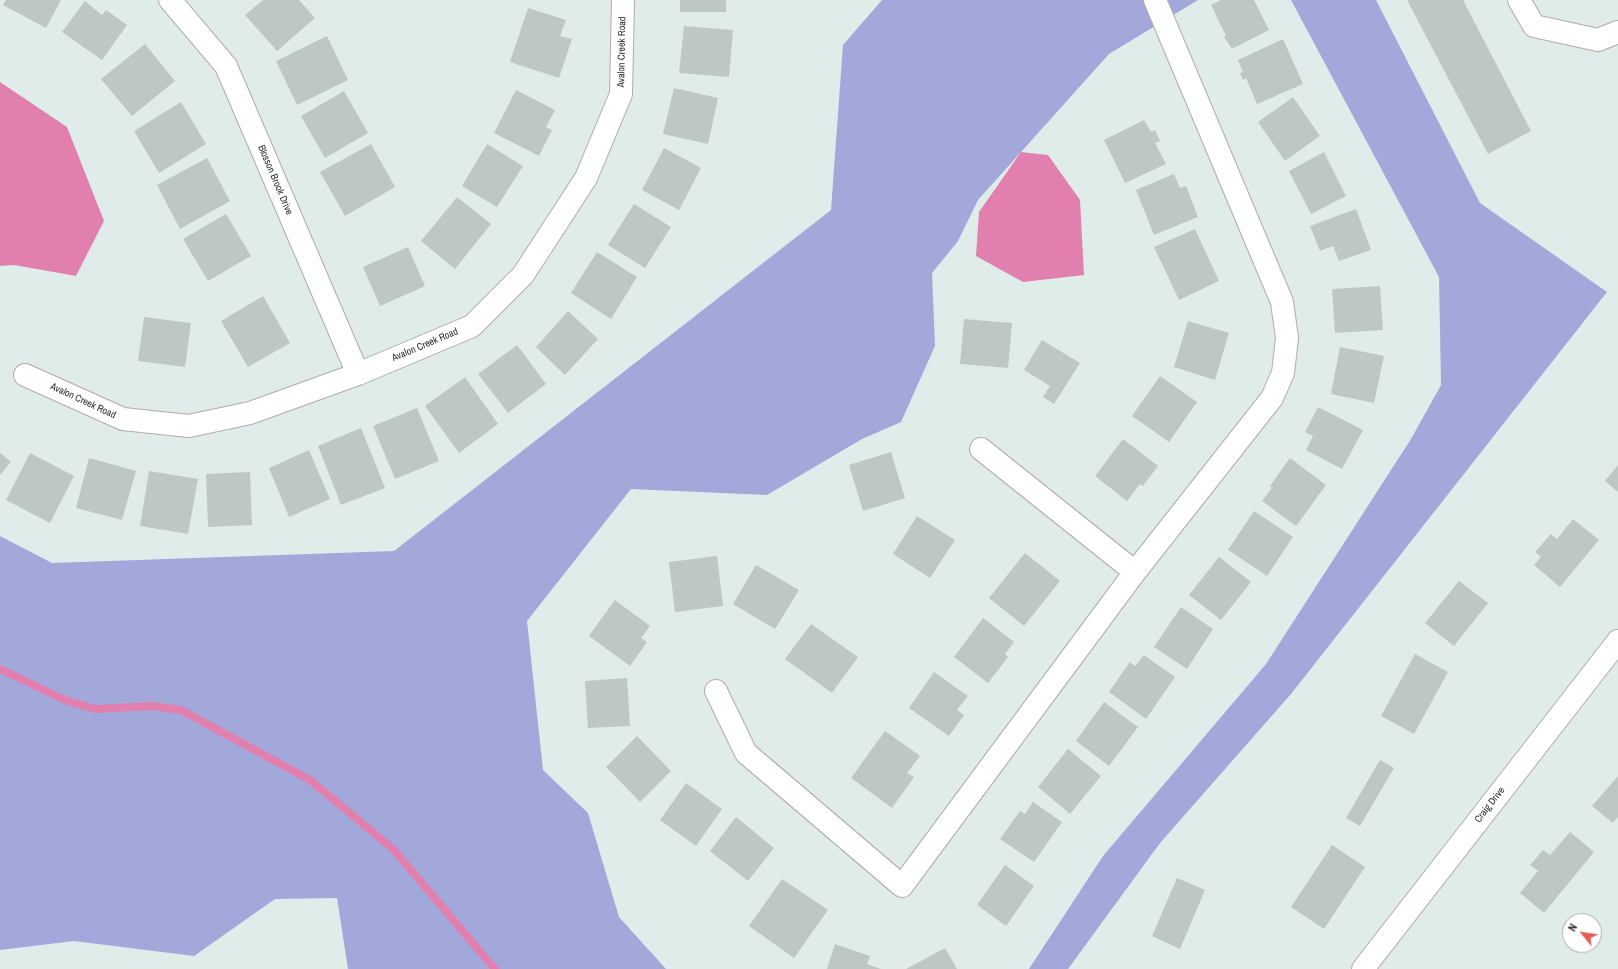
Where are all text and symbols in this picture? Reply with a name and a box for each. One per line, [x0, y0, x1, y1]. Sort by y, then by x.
street label: Avalon Creek Road [615, 16, 629, 88]
street label: Blosson Brook Drive [255, 143, 295, 217]
street label: Avalon Creek Road [390, 326, 460, 364]
street label: Avalon Creek Road [48, 381, 118, 421]
street label: Craig Drive [1472, 785, 1508, 825]
north arrow [1562, 913, 1602, 953]
text: N [1565, 921, 1580, 934]

